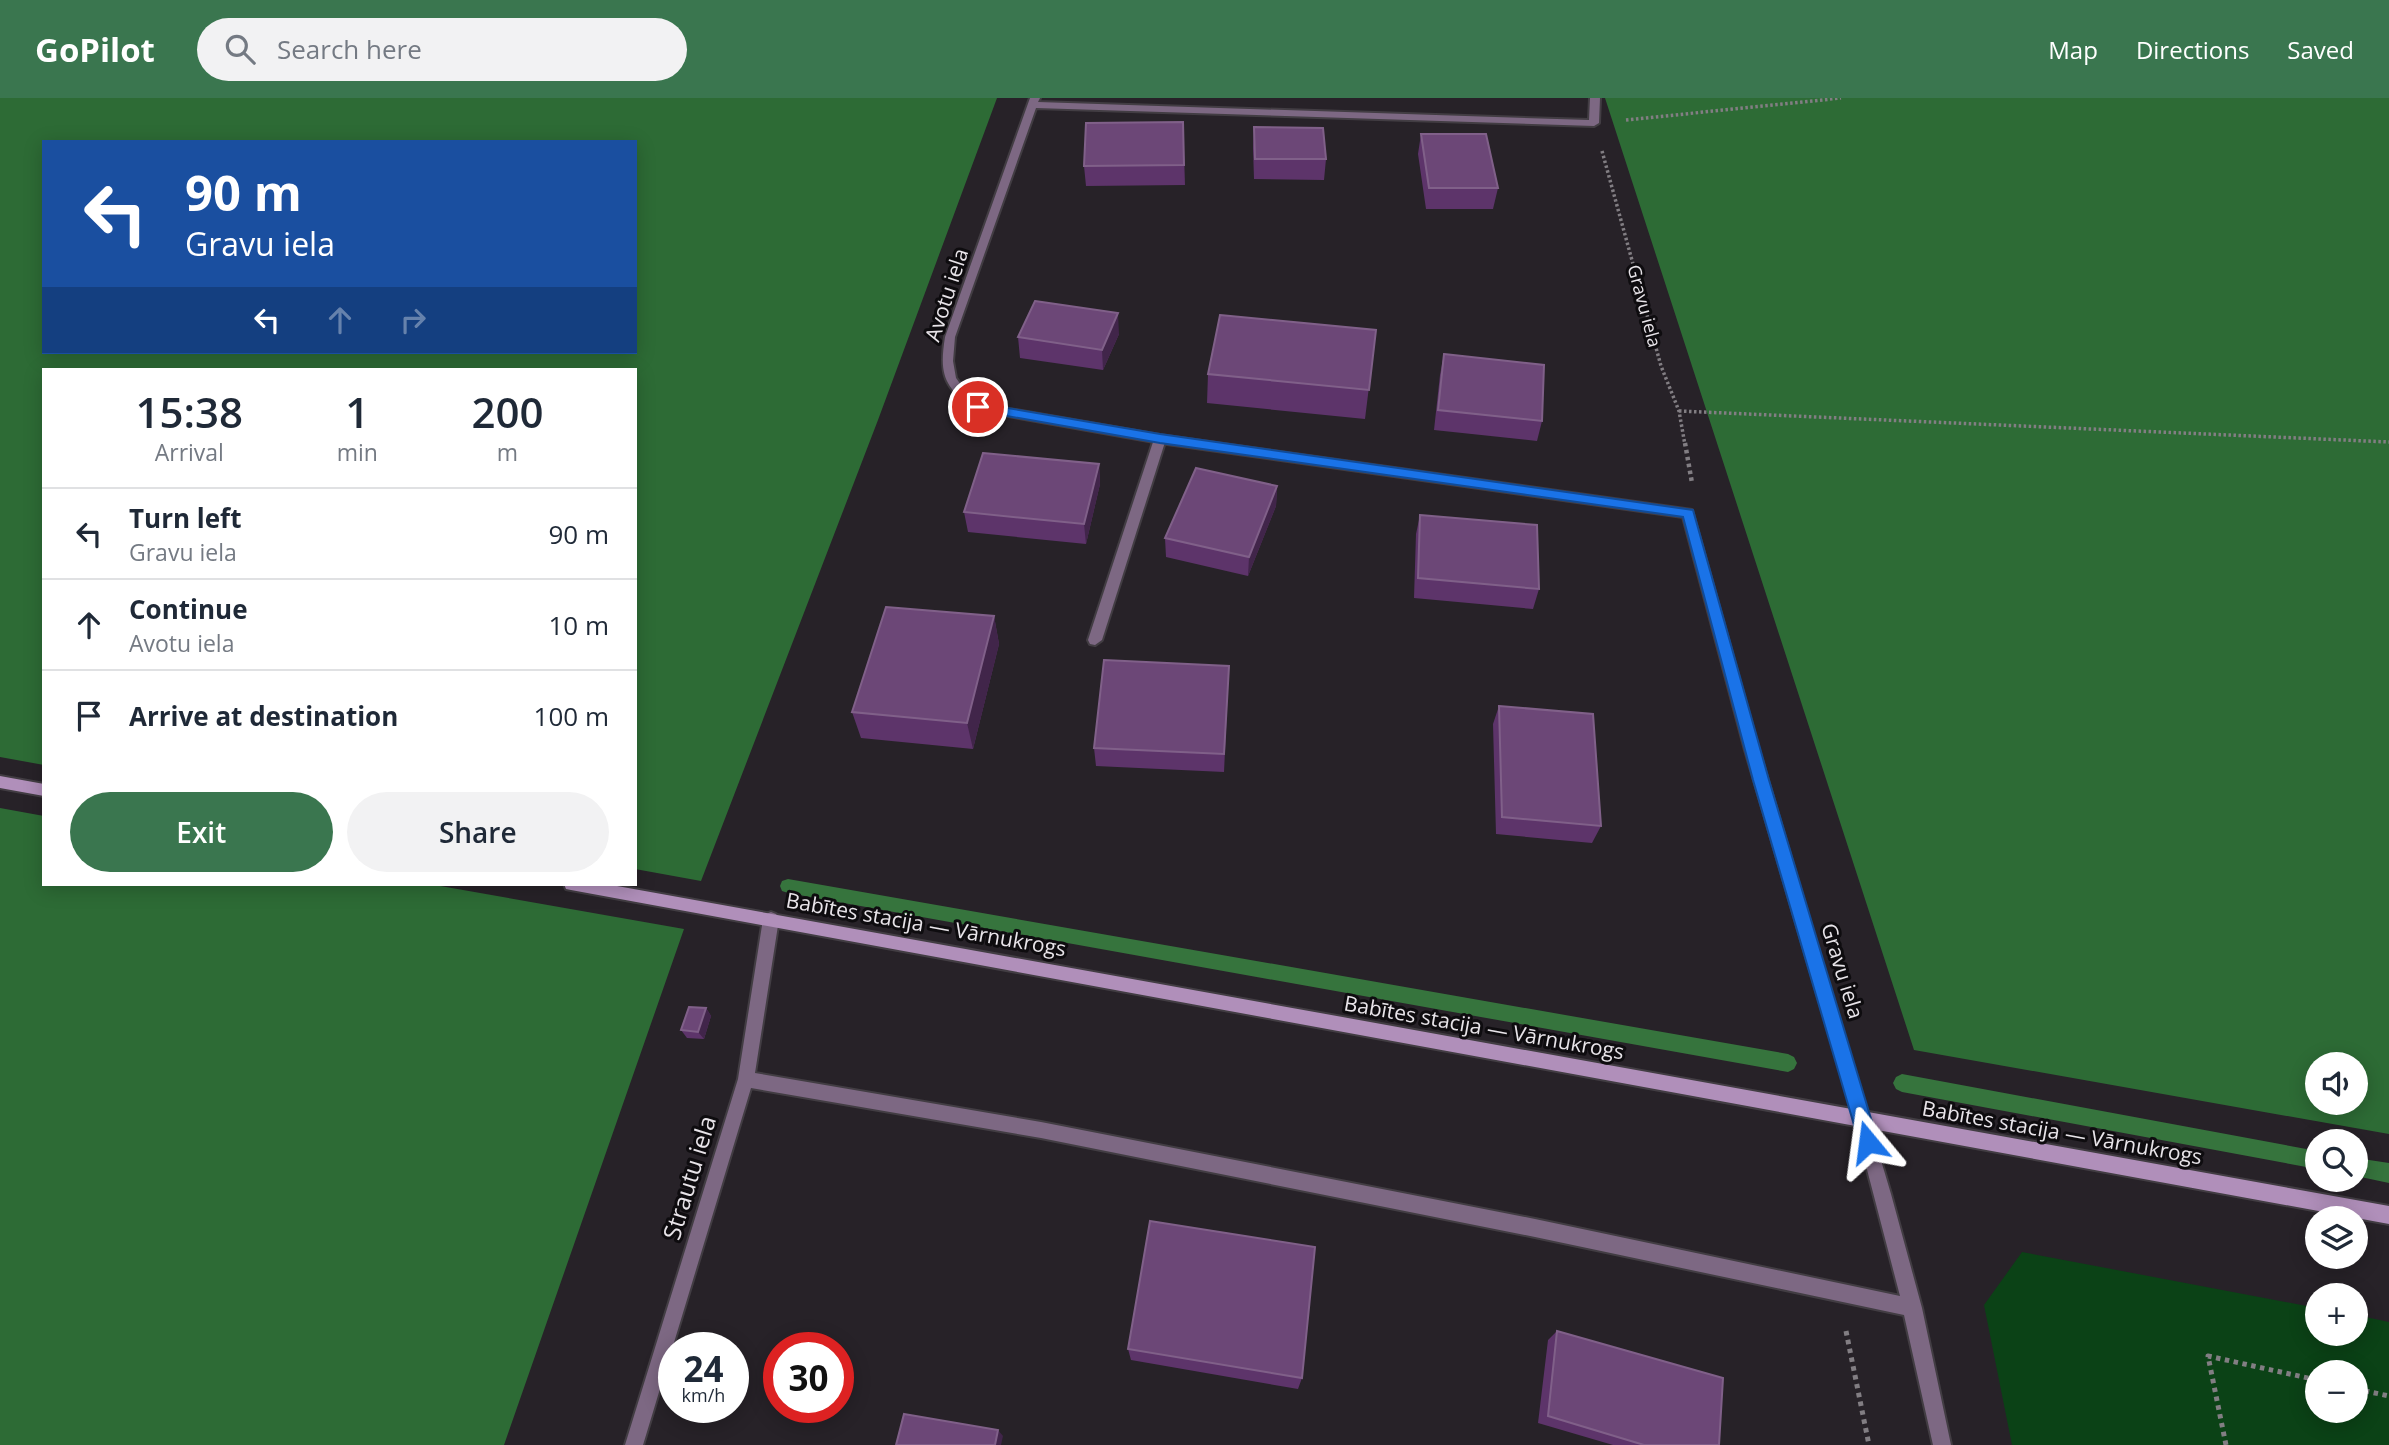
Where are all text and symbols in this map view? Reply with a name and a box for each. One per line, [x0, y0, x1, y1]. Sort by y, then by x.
search box [197, 18, 687, 81]
text: GoPilot [35, 27, 155, 72]
icon: search [221, 30, 259, 68]
text: Search here [277, 31, 422, 67]
text: Map [2048, 33, 2098, 66]
text: Directions [2136, 33, 2249, 66]
text: Saved [2287, 33, 2354, 66]
text: 90 m [185, 159, 302, 225]
icon: left [70, 168, 161, 259]
text: Gravu iela [185, 222, 335, 265]
street label: Avotu iela [918, 245, 974, 345]
street label: Gravu iela [1622, 262, 1667, 350]
icon: left [248, 301, 286, 339]
icon: ahead [321, 301, 359, 339]
icon: right [394, 301, 432, 339]
pin [948, 377, 1008, 437]
text: 15:38 [136, 383, 243, 440]
text: 1 [345, 383, 369, 440]
text: 200 [471, 383, 543, 440]
icon: arrive [959, 388, 997, 426]
text: Arrival [155, 436, 224, 468]
text: min [337, 436, 378, 468]
text: m [497, 436, 518, 468]
text: Turn left [129, 500, 241, 536]
icon: left [70, 515, 108, 553]
text: 90 m [548, 516, 609, 552]
text: Gravu iela [129, 536, 237, 568]
text: Continue [129, 591, 248, 627]
icon: ahead [70, 606, 108, 644]
text: 10 m [548, 607, 609, 643]
text: Avotu iela [129, 627, 234, 659]
icon: arrive [70, 697, 108, 735]
text: Arrive at destination [129, 698, 398, 734]
text: 100 m [534, 698, 609, 734]
button: Exit [70, 792, 333, 872]
button: Share [347, 792, 609, 872]
street label: Babītes stacija — Vārnukrogs [784, 886, 1068, 962]
street label: Gravu iela [1815, 920, 1871, 1022]
street label: Babītes stacija — Vārnukrogs [1342, 989, 1626, 1065]
map controls [2305, 1052, 2368, 1423]
button: sound [2305, 1052, 2368, 1115]
street label: Babītes stacija — Vārnukrogs [1920, 1094, 2204, 1170]
position arrow [1831, 1105, 1905, 1179]
street label: Strautu iela [654, 1112, 723, 1244]
button: search [2305, 1129, 2368, 1192]
button: layers [2305, 1206, 2368, 1269]
button: + [2305, 1283, 2368, 1346]
speed limit sign: 30 [763, 1332, 854, 1423]
text: 24 [683, 1345, 724, 1392]
button: − [2305, 1360, 2368, 1423]
text: km/h [682, 1383, 725, 1407]

